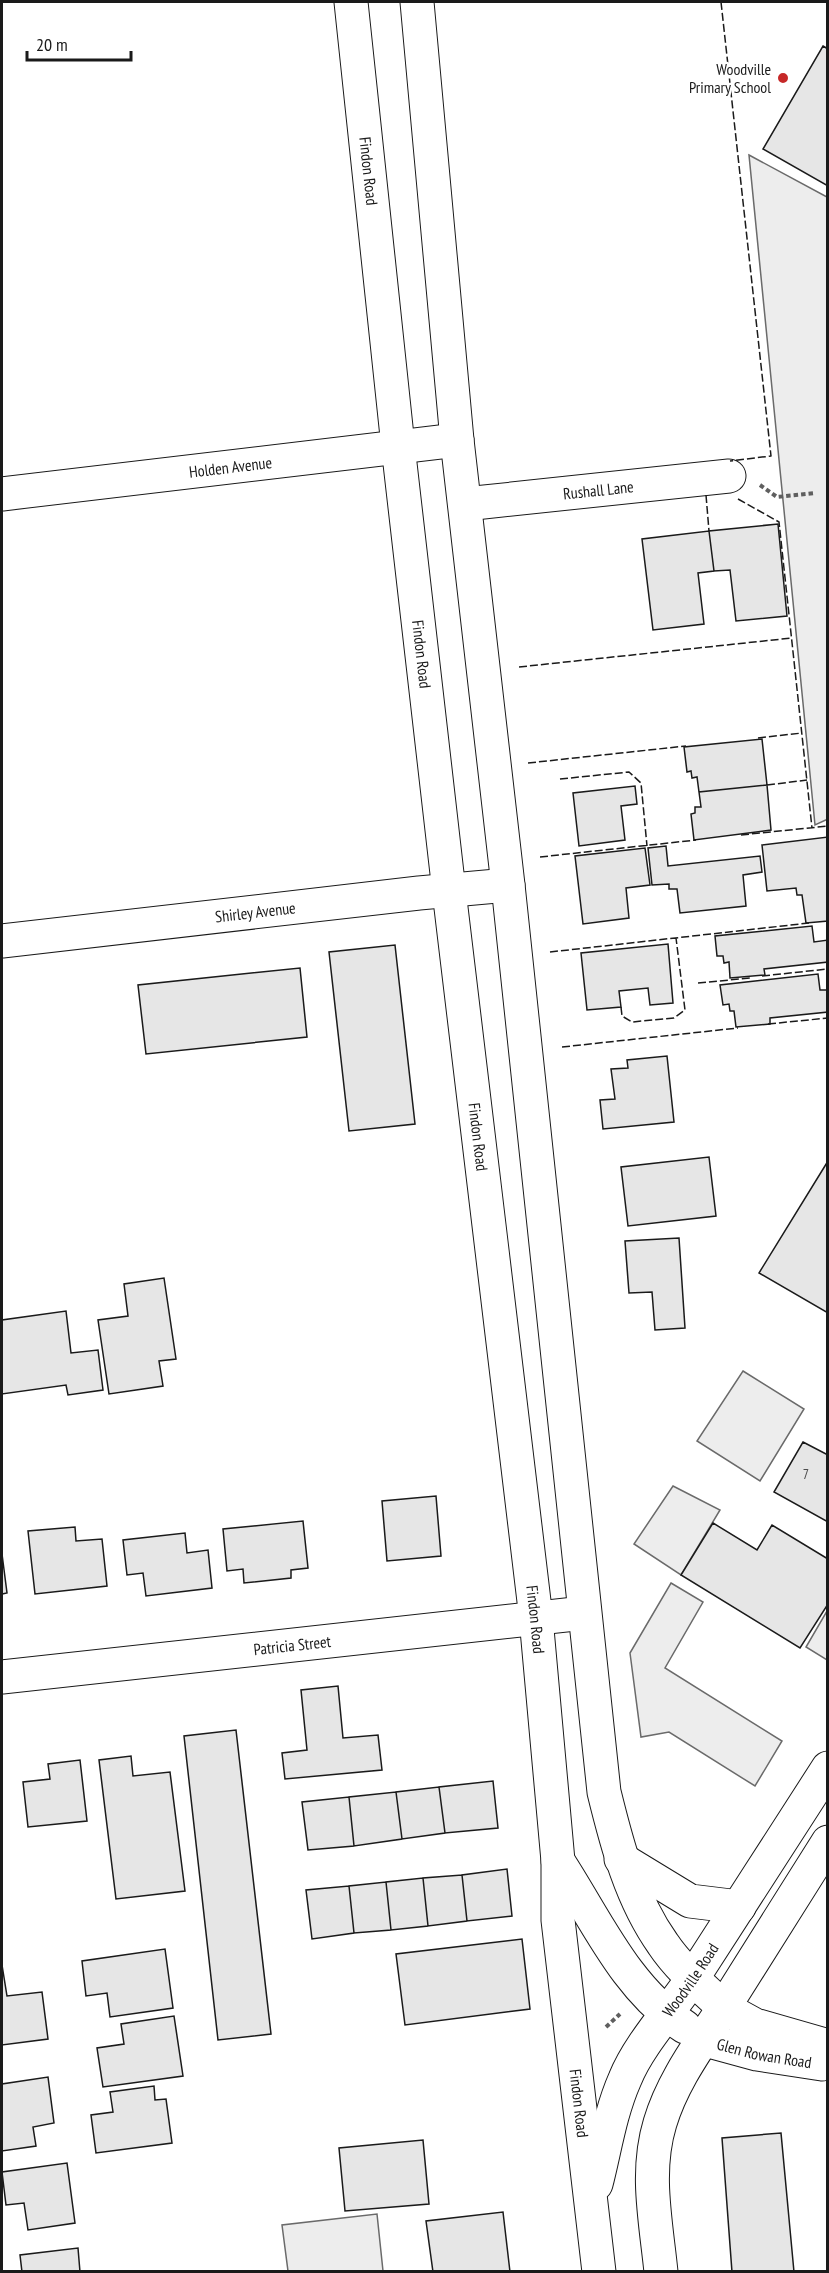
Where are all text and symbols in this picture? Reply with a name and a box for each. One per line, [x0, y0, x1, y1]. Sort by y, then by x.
scale bar [27, 24, 130, 62]
text: 20 m [36, 33, 68, 56]
place label: Woodville Primary School [689, 59, 771, 97]
marker: Woodville Primary School [776, 71, 790, 85]
street label: Findon Road [355, 136, 382, 206]
street label: Holden Avenue [188, 452, 273, 482]
street label: Rushall Lane [562, 476, 635, 504]
street label: Findon Road [408, 619, 436, 690]
street label: Shirley Avenue [214, 897, 297, 926]
street label: Findon Road [464, 1102, 492, 1172]
house number: 7 [803, 1465, 809, 1483]
street label: Findon Road [522, 1584, 549, 1655]
street label: Patricia Street [253, 1631, 333, 1659]
street label: Woodville Road [658, 1939, 723, 2021]
street label: Glen Rowan Road [715, 2034, 813, 2072]
street label: Findon Road [565, 2068, 593, 2139]

